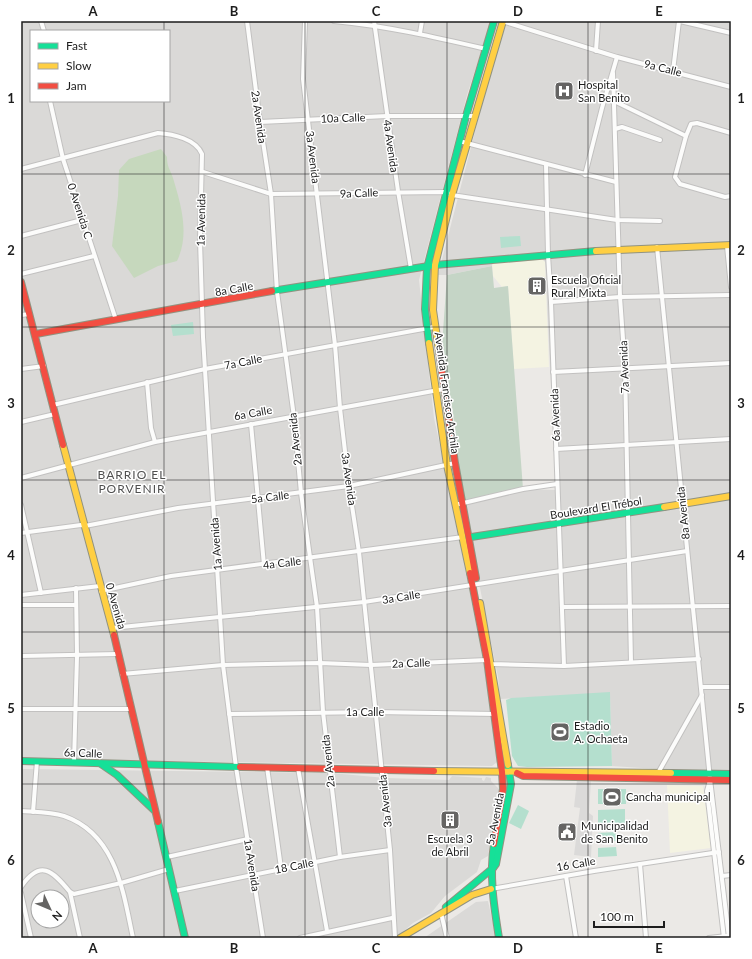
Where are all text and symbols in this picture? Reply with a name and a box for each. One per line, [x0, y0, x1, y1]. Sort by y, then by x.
text: A [87, 3, 98, 19]
text: B [230, 3, 239, 19]
text: C [372, 3, 381, 19]
text: D [513, 3, 523, 19]
text: E [655, 3, 663, 19]
legend [30, 30, 170, 102]
text: Fast [66, 38, 88, 53]
street label: 9a Calle [643, 57, 684, 79]
text: Slow [66, 58, 92, 73]
text: Jam [66, 78, 87, 93]
place label: Hospital San Benito [578, 78, 630, 104]
hospital icon: Hospital San Benito [553, 80, 575, 102]
text: 1 [7, 90, 15, 106]
street label: 2a Avenida [249, 90, 270, 144]
text: 1 [737, 90, 745, 106]
street label: 10a Calle [320, 110, 366, 125]
street label: 4a Avenida [381, 119, 402, 173]
street label: 3a Avenida [304, 130, 323, 184]
street label: 0 Avenida C [65, 181, 96, 241]
street label: 9a Calle [340, 185, 379, 200]
street label: 1a Avenida [194, 193, 207, 247]
text: 2 [7, 242, 15, 258]
text: 2 [737, 242, 745, 258]
place label: Escuela Oficial Rural Mixta [551, 273, 621, 299]
building icon: Escuela Oficial Rural Mixta [526, 275, 548, 297]
street label: 8a Calle [214, 279, 254, 298]
street label: Avenida Francisco Archila [433, 331, 462, 455]
street label: 7a Avenida [616, 340, 631, 394]
street label: 7a Calle [223, 351, 263, 372]
street label: 6a Avenida [547, 388, 562, 442]
text: 3 [7, 395, 15, 411]
text: 3 [737, 395, 745, 411]
street label: 6a Calle [233, 403, 273, 422]
street label: 2a Avenida [285, 412, 304, 466]
street label: 3a Avenida [339, 452, 360, 506]
district label: BARRIO EL PORVENIR [98, 467, 166, 496]
street label: 8a Avenida [673, 486, 692, 540]
street label: 5a Calle [250, 488, 290, 505]
street label: Boulevard El Trébol [549, 494, 643, 521]
street label: 1a Avenida [207, 517, 224, 571]
text: 4 [7, 547, 15, 563]
text: 4 [737, 547, 745, 563]
street label: 4a Calle [262, 554, 302, 571]
street label: 0 Avenida [104, 581, 129, 631]
street label: 3a Calle [381, 587, 421, 606]
street label: 2a Calle [392, 655, 431, 670]
text: 5 [7, 700, 15, 716]
text: 5 [737, 700, 745, 716]
street label: 1a Calle [346, 705, 384, 718]
place label: Estadio A. Ochaeta [574, 719, 628, 745]
sports icon: Estadio A. Ochaeta [549, 721, 571, 743]
street label: 2a Avenida [318, 734, 337, 788]
street label: 6a Calle [64, 745, 103, 760]
street label: 3a Avenida [375, 774, 394, 828]
sports icon: Cancha municipal [601, 786, 623, 808]
place label: Cancha municipal [626, 790, 711, 803]
street label: 5a Avenida [483, 792, 506, 846]
building icon: Escuela 3 de Abril [439, 809, 461, 831]
place label: Municipalidad de San Benito [581, 819, 649, 845]
public building icon: Municipalidad de San Benito [556, 821, 578, 843]
place label: Escuela 3 de Abril [427, 832, 473, 858]
street label: 1a Avenida [242, 838, 263, 892]
text: 6 [7, 852, 15, 868]
text: 6 [737, 852, 745, 868]
street label: 16 Calle [555, 854, 597, 873]
street label: 18 Calle [273, 855, 315, 876]
north arrow [30, 889, 70, 929]
scale bar [594, 903, 664, 929]
text: N [50, 909, 65, 924]
text: 100 m [600, 909, 634, 924]
text: A [87, 940, 98, 956]
text: B [230, 940, 239, 956]
text: C [372, 940, 381, 956]
text: D [513, 940, 523, 956]
text: E [655, 940, 663, 956]

